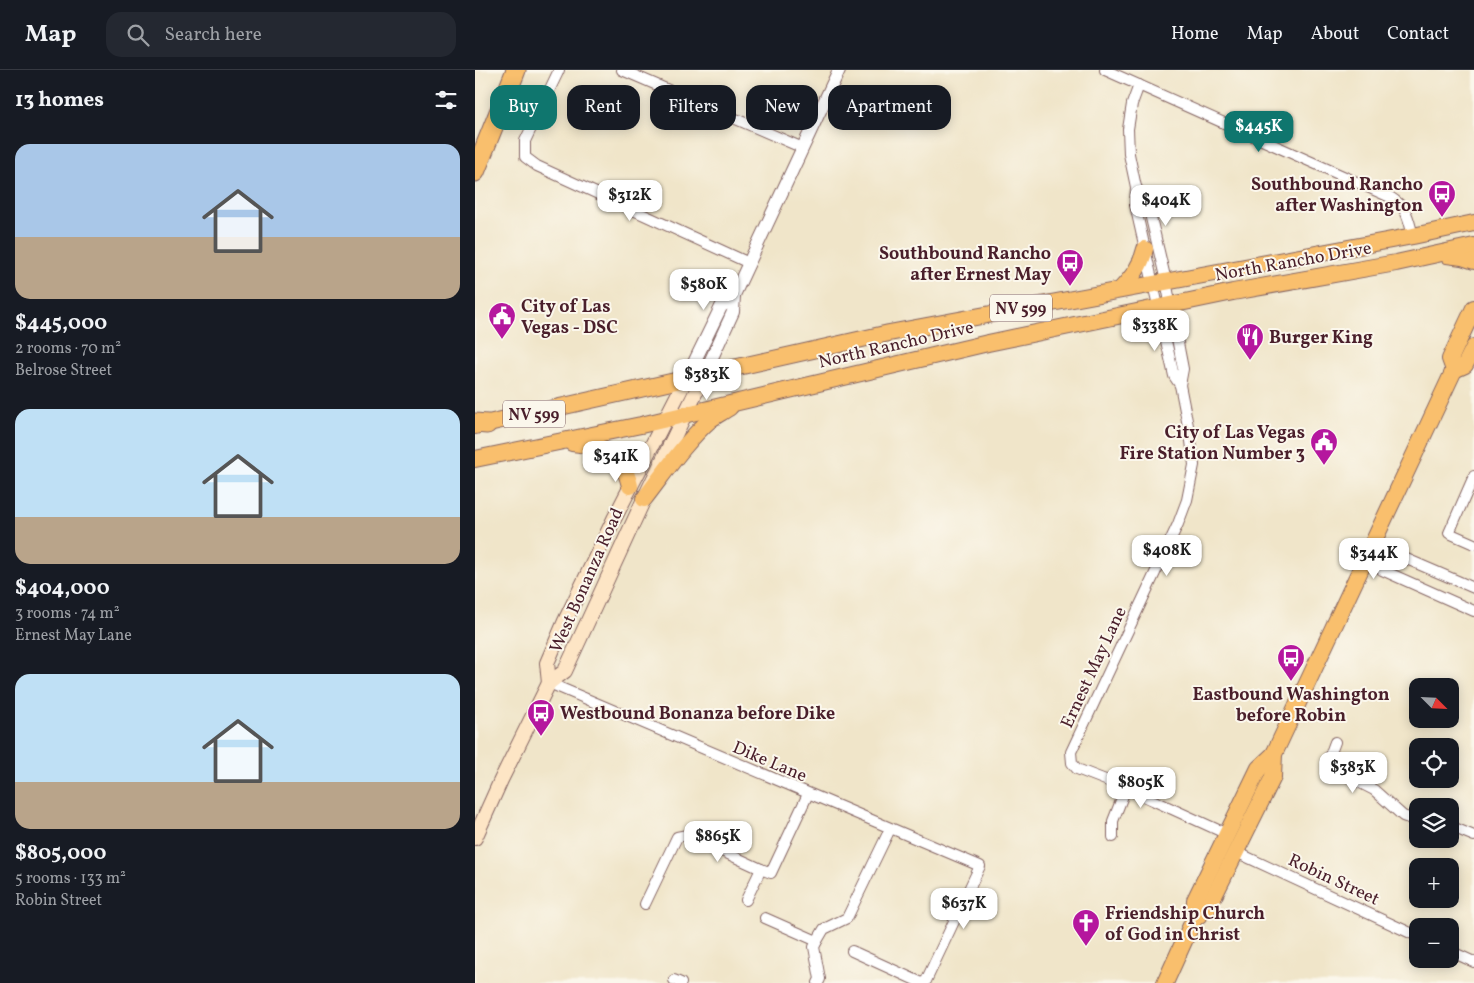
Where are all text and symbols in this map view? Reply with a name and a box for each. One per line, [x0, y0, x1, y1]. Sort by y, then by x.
search box [106, 12, 456, 57]
text: Map [25, 18, 76, 52]
icon: search [124, 21, 152, 49]
text: Search here [164, 22, 262, 48]
text: Home [1171, 22, 1219, 47]
text: Map [1247, 22, 1283, 47]
text: About [1311, 22, 1359, 47]
text: Contact [1387, 22, 1449, 47]
chip: Buy [490, 85, 557, 130]
chip: Rent [567, 85, 640, 130]
chip: Filters [650, 85, 736, 130]
chip: New [746, 85, 818, 130]
chip: Apartment [828, 85, 951, 130]
text: 13 homes [15, 86, 104, 115]
icon: filters [432, 86, 460, 114]
pin: $445K [1224, 111, 1294, 153]
text: $445K [1235, 116, 1283, 138]
place label: Southbound Rancho after Washington [1251, 173, 1423, 219]
icon: home [193, 176, 283, 266]
bus stop icon: Southbound Rancho after Washington [1427, 179, 1457, 218]
pin: $312K [595, 180, 665, 222]
pin: $404K [1131, 184, 1201, 227]
text: $312K [608, 185, 652, 207]
text: $404K [1141, 190, 1191, 212]
street label: North Rancho Drive [1213, 236, 1374, 289]
place label: Southbound Rancho after Ernest May [879, 242, 1051, 288]
bus stop icon: Southbound Rancho after Ernest May [1055, 248, 1085, 287]
pin: $580K [669, 268, 739, 311]
text: $580K [681, 274, 727, 296]
road number: NV 599 [990, 294, 1052, 322]
place label: City of Las Vegas - DSC [521, 295, 618, 341]
public building icon: City of Las Vegas - DSC [487, 301, 517, 340]
text: $445,000 [15, 309, 107, 338]
pin: $338K [1120, 310, 1190, 352]
street label: North Rancho Drive [816, 315, 976, 375]
text: $338K [1132, 315, 1178, 337]
restaurant icon: Burger King [1235, 322, 1265, 361]
place label: Burger King [1269, 326, 1373, 351]
text: 2 rooms · 70 m² [15, 338, 121, 360]
pin: $383K [672, 358, 742, 401]
text: Belrose Street [15, 360, 112, 382]
text: $383K [684, 364, 730, 386]
road number: NV 599 [503, 400, 565, 428]
place label: City of Las Vegas Fire Station Number 3 [1120, 421, 1305, 467]
public building icon: City of Las Vegas Fire Station Number 3 [1309, 427, 1339, 466]
pin: $341K [581, 440, 651, 483]
icon: home [193, 441, 283, 531]
text: $341K [594, 446, 638, 468]
street label: West Bonanza Road [544, 504, 631, 657]
pin: $408K [1132, 534, 1202, 577]
pin: $344K [1339, 538, 1409, 580]
text: $408K [1143, 540, 1191, 562]
text: $344K [1350, 543, 1398, 565]
text: $404,000 [15, 574, 110, 603]
text: 3 rooms · 74 m² [15, 603, 120, 625]
street label: Ernest May Lane [1055, 603, 1133, 733]
text: Ernest May Lane [15, 625, 132, 647]
bus stop icon: Eastbound Washington before Robin [1276, 643, 1306, 682]
north arrow [1409, 678, 1459, 728]
map controls [1409, 678, 1459, 968]
place label: Eastbound Washington before Robin [1192, 683, 1390, 729]
bus stop icon: Westbound Bonanza before Dike [526, 698, 556, 737]
place label: Westbound Bonanza before Dike [560, 702, 835, 727]
icon: home [193, 706, 283, 796]
street label: Dike Lane [728, 736, 810, 789]
button: locate [1409, 738, 1459, 788]
pin: $383K [1318, 752, 1388, 794]
text: $383K [1330, 757, 1376, 779]
pin: $805K [1106, 766, 1176, 809]
text: $805K [1118, 772, 1164, 794]
button: layers [1409, 798, 1459, 848]
pin: $865K [683, 820, 753, 863]
text: $865K [695, 826, 741, 848]
text: $805,000 [15, 839, 106, 868]
street label: Robin Street [1284, 848, 1383, 912]
button: + [1409, 858, 1459, 908]
text: 5 rooms · 133 m² [15, 868, 126, 890]
pin: $637K [929, 888, 999, 930]
text: Robin Street [15, 890, 102, 912]
text: $637K [941, 893, 987, 915]
place label: Friendship Church of God in Christ [1105, 902, 1265, 948]
church icon: Friendship Church of God in Christ [1071, 908, 1101, 947]
button: − [1409, 918, 1459, 968]

